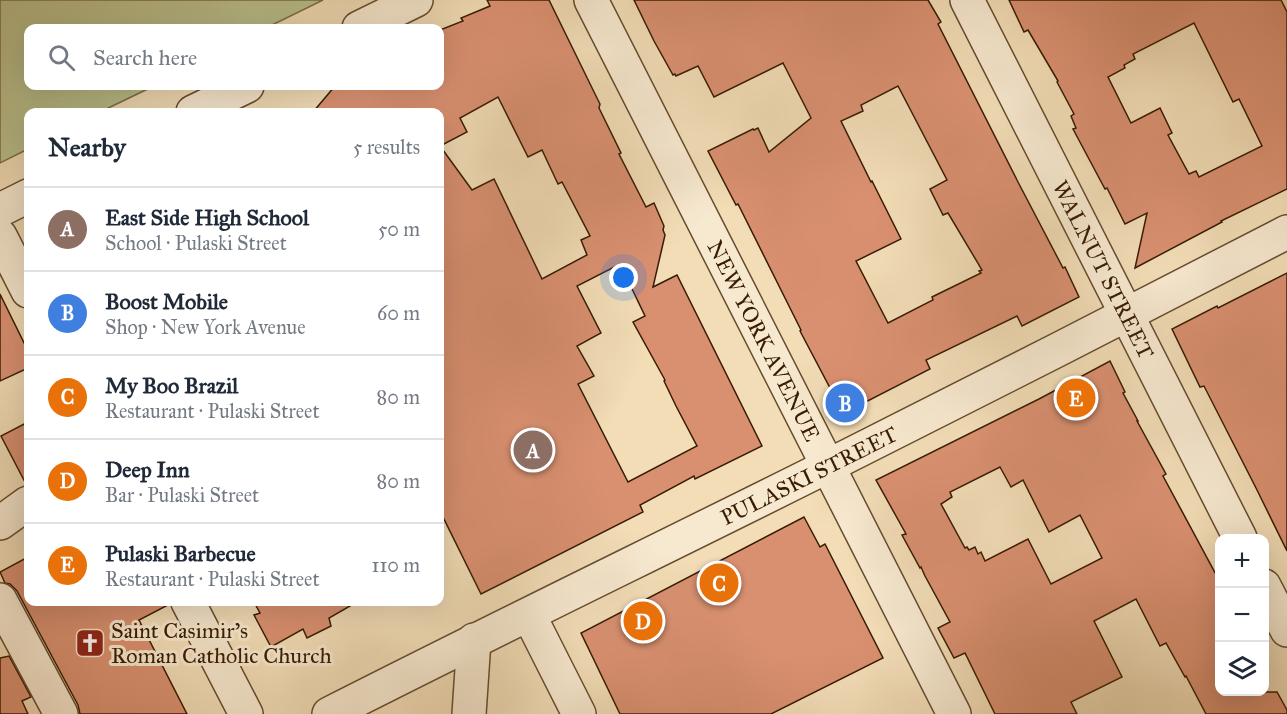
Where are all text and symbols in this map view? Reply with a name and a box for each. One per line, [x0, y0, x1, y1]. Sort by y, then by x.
search box [24, 24, 444, 90]
icon: search [45, 41, 78, 74]
text: Search here [93, 44, 197, 71]
text: Nearby [48, 131, 126, 163]
text: 5 results [353, 135, 420, 159]
street label: WALNUT STREET [1047, 176, 1160, 363]
text: East Side High School [105, 204, 309, 231]
text: A [61, 217, 74, 241]
text: 50 m [378, 217, 420, 241]
text: School · Pulaski Street [105, 231, 287, 255]
street label: NEW YORK AVENUE [701, 236, 826, 446]
your location [609, 263, 638, 292]
text: Boost Mobile [105, 288, 228, 315]
text: B [61, 301, 74, 325]
text: 60 m [377, 301, 420, 325]
text: Shop · New York Avenue [105, 315, 306, 339]
text: My Boo Brazil [105, 372, 238, 399]
pin: E [1056, 376, 1096, 420]
pin: B [826, 380, 864, 426]
text: C [61, 385, 74, 409]
text: 80 m [377, 385, 420, 409]
text: Restaurant · Pulaski Street [105, 399, 319, 423]
street label: PULASKI STREET [716, 420, 902, 531]
pin: A [514, 428, 552, 472]
text: Deep Inn [105, 456, 190, 483]
text: D [60, 469, 75, 493]
text: 80 m [377, 469, 420, 493]
text: Bar · Pulaski Street [105, 483, 259, 507]
map controls [1215, 534, 1269, 696]
button: + [1215, 534, 1269, 588]
text: Pulaski Barbecue [105, 540, 256, 567]
text: E [60, 553, 75, 577]
text: 110 m [372, 553, 420, 577]
pin: C [700, 560, 738, 606]
text: Restaurant · Pulaski Street [105, 567, 319, 591]
button: − [1215, 588, 1269, 642]
pin: D [624, 598, 662, 644]
place label: Saint Casimir's Roman Catholic Church [111, 617, 332, 669]
church icon: Saint Casimir's Roman Catholic Church [74, 627, 106, 659]
button: layers [1215, 642, 1269, 696]

